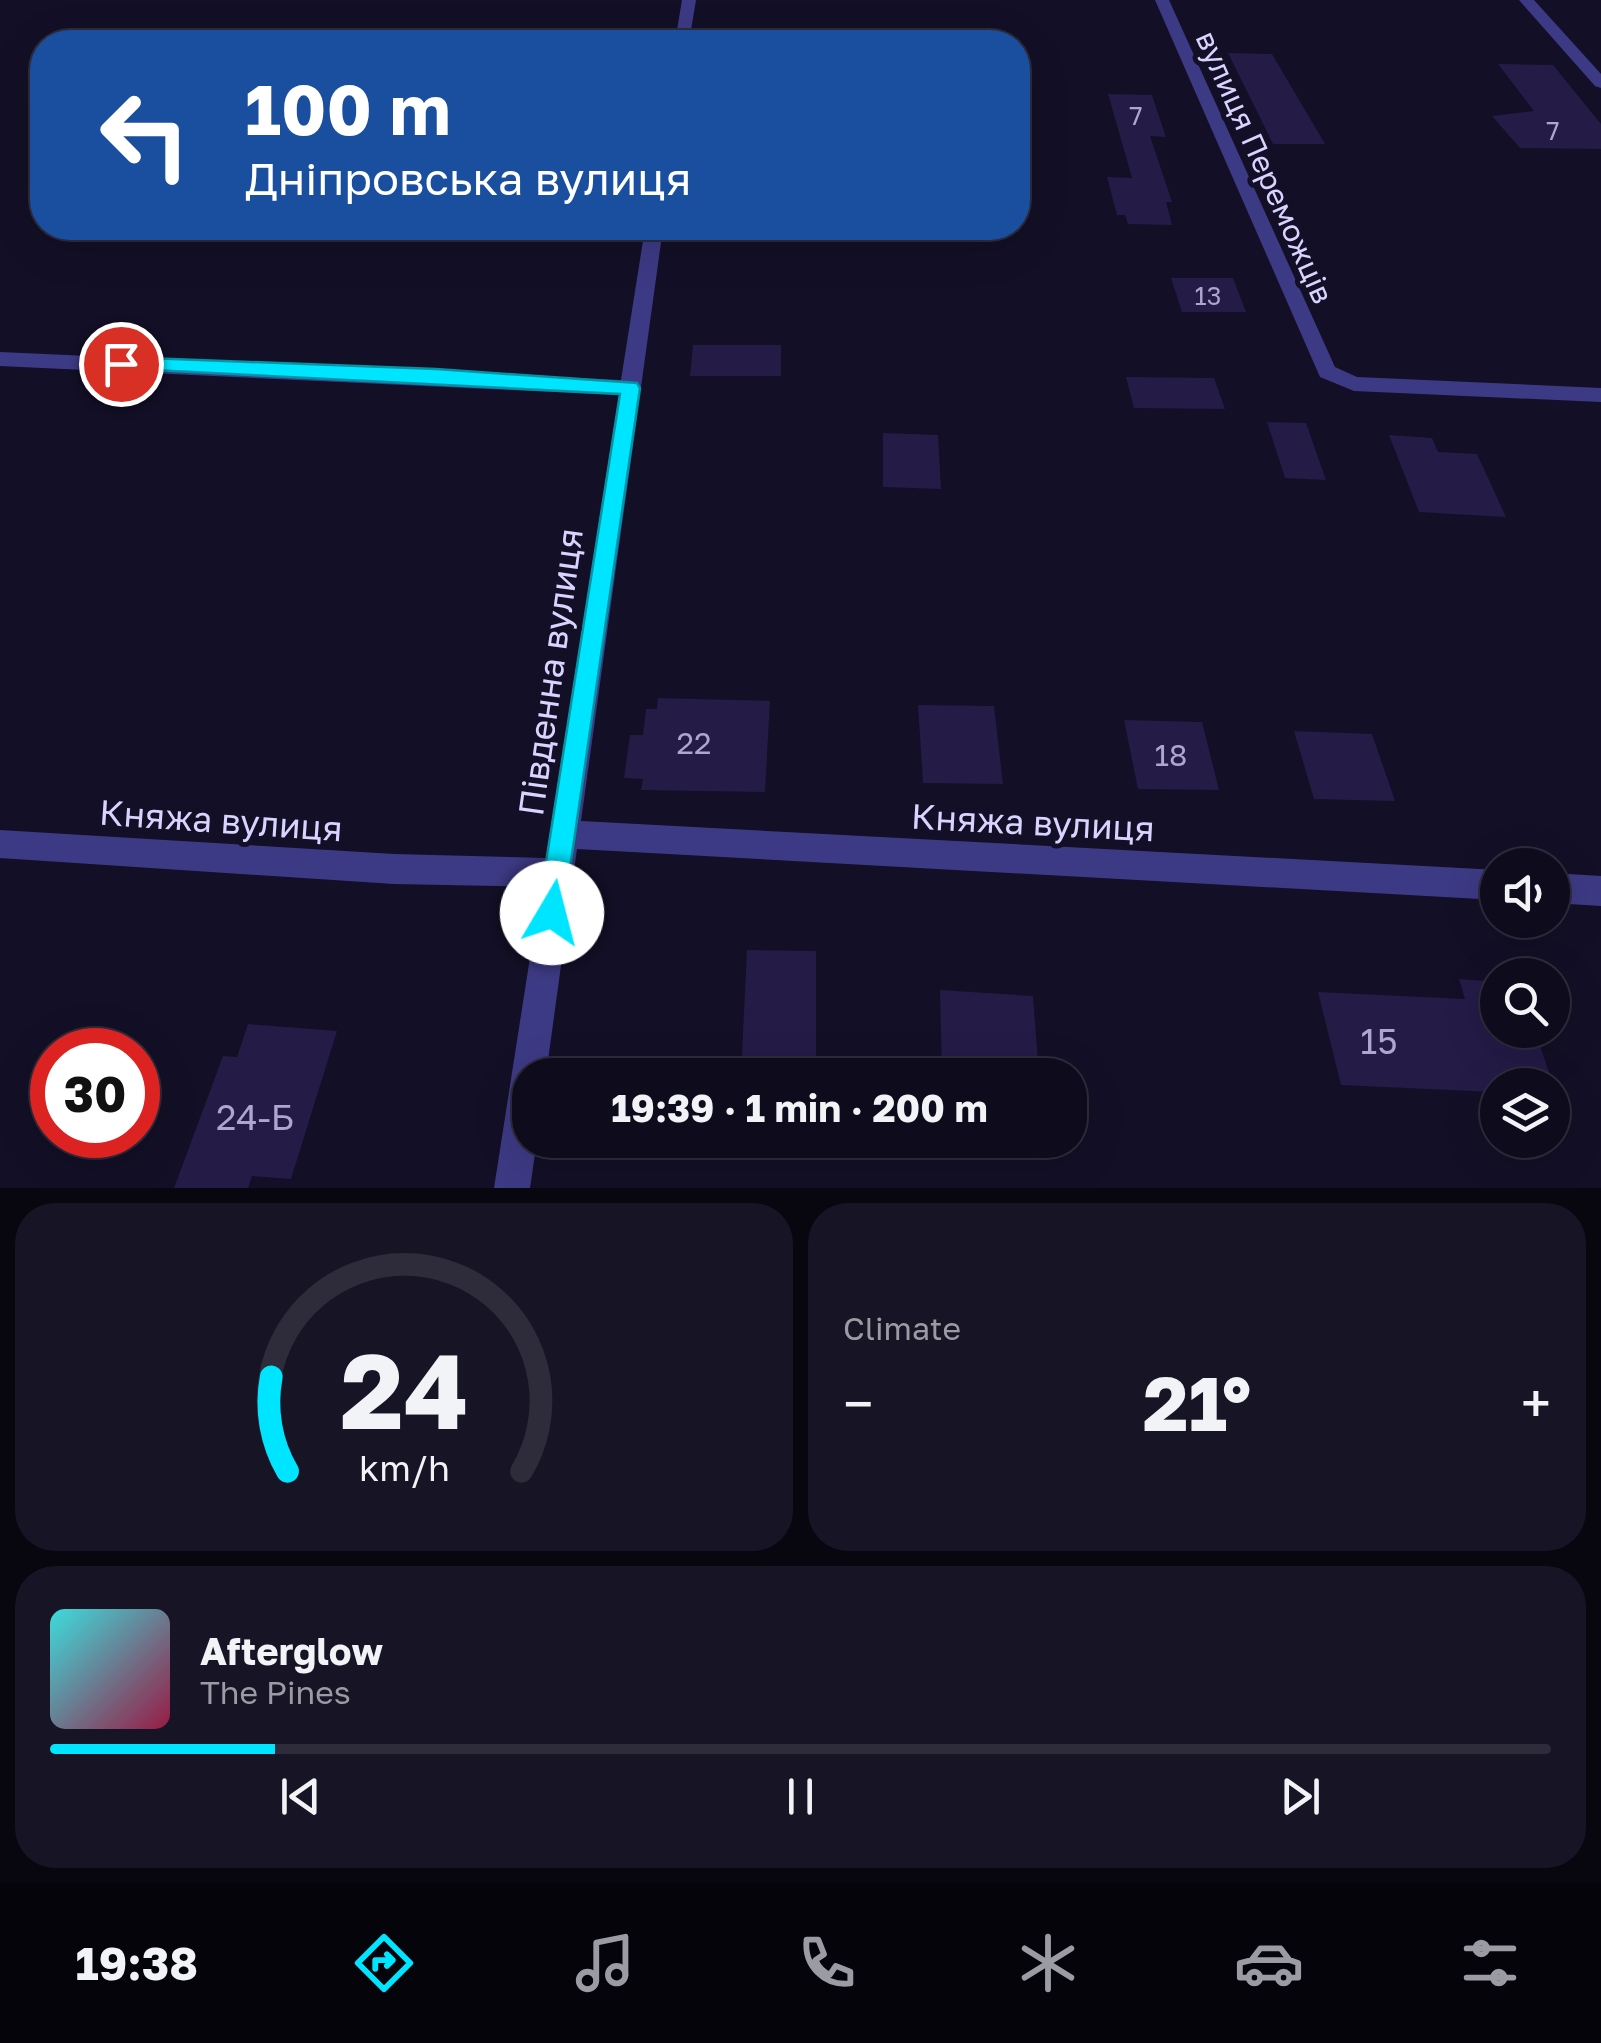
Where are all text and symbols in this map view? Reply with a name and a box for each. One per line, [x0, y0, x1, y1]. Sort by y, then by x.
street label: вулиця Переможців [1189, 25, 1341, 309]
text: 100 m [245, 66, 451, 150]
icon: left [80, 70, 210, 200]
house number: 7 [1129, 100, 1143, 131]
house number: 7 [1546, 115, 1560, 146]
text: Дніпровська вулиця [245, 151, 691, 205]
house number: 13 [1195, 280, 1221, 311]
pin [79, 322, 164, 407]
icon: arrive [94, 337, 149, 392]
street label: Південна вулиця [509, 526, 591, 818]
house number: 22 [677, 725, 711, 761]
house number: 18 [1155, 737, 1187, 773]
street label: Княжа вулиця [98, 791, 344, 849]
street label: Княжа вулиця [910, 795, 1156, 849]
map controls [1480, 848, 1570, 1158]
button: sound [1480, 848, 1570, 938]
position arrow [500, 861, 604, 965]
button: search [1480, 958, 1570, 1048]
house number: 15 [1360, 1020, 1398, 1062]
speed limit sign: 30 [30, 1028, 160, 1158]
button: layers [1480, 1068, 1570, 1158]
text: 19:39 · 1 min · 200 m [611, 1085, 988, 1130]
house number: 24-Б [216, 1096, 294, 1138]
text: Climate [843, 1309, 961, 1347]
text: 24 [340, 1327, 468, 1452]
text: 21° [1143, 1357, 1251, 1448]
text: − [843, 1370, 873, 1436]
text: + [1521, 1370, 1551, 1436]
text: km/h [359, 1446, 449, 1489]
text: Afterglow [200, 1628, 383, 1673]
text: The Pines [200, 1673, 351, 1711]
icon: previous [273, 1769, 328, 1824]
icon: pause [773, 1769, 828, 1824]
icon: next [1273, 1769, 1328, 1824]
icon: directions [349, 1928, 419, 1998]
icon: music [570, 1928, 640, 1998]
icon: phone [792, 1928, 862, 1998]
icon: climate [1013, 1928, 1083, 1998]
icon: car [1234, 1928, 1304, 1998]
icon: filters [1455, 1928, 1525, 1998]
text: 19:38 [76, 1936, 198, 1990]

